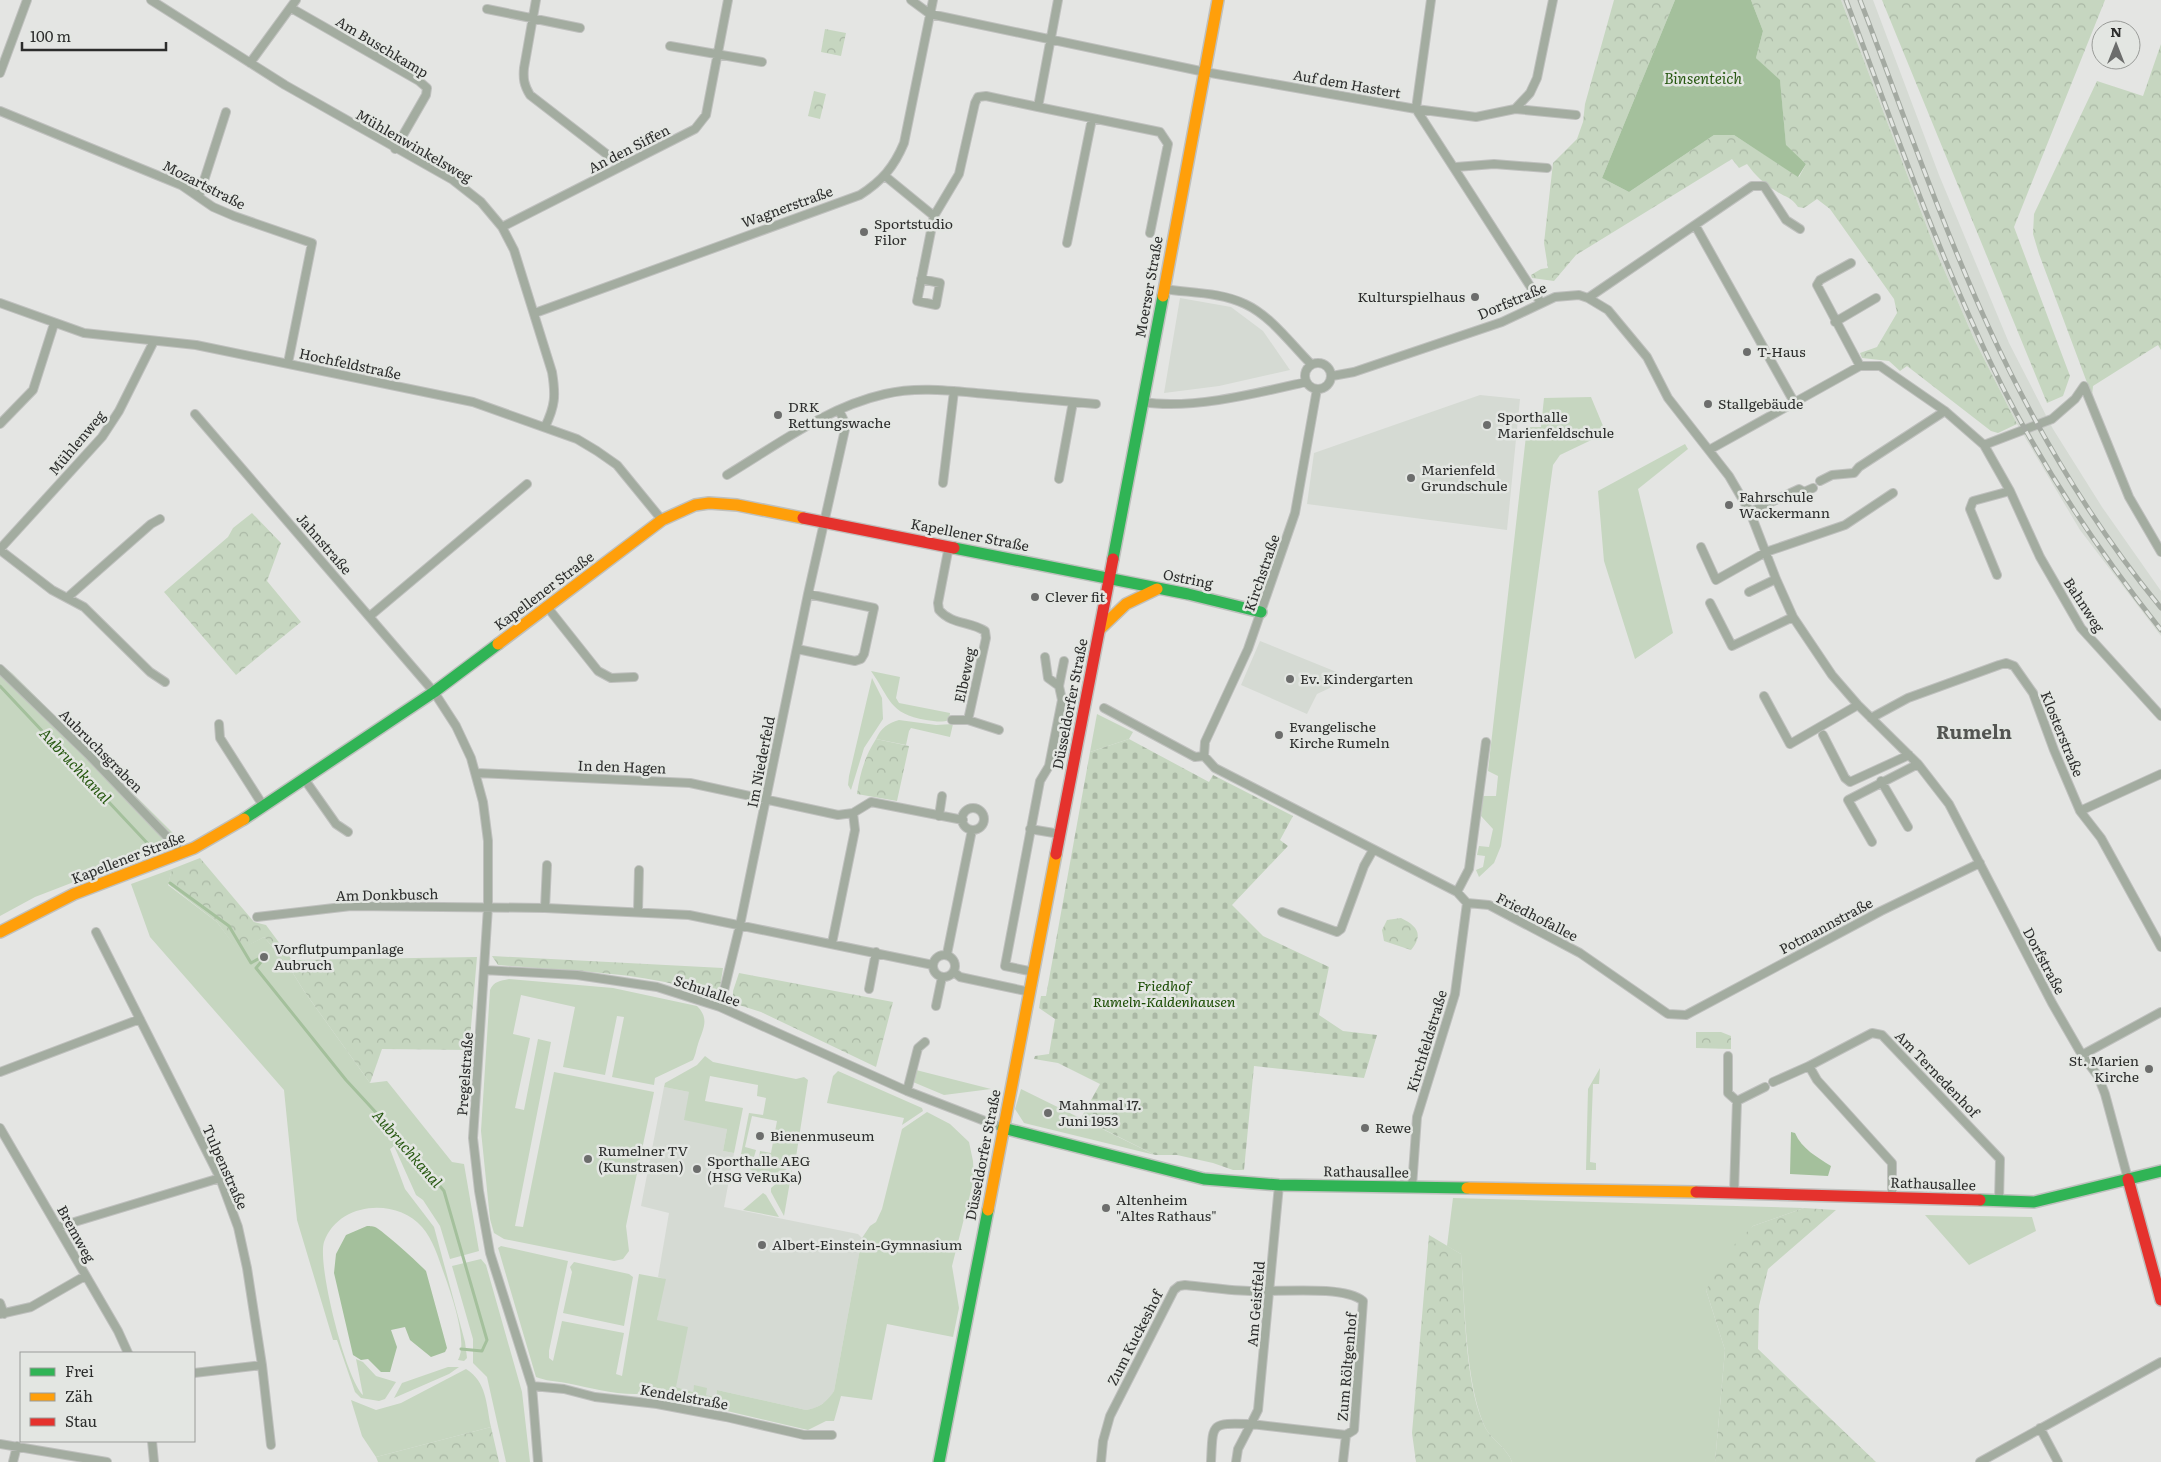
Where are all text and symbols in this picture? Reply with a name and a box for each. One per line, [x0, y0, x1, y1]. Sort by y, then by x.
street label: Am Buschkamp [332, 11, 433, 82]
scale bar [22, 20, 166, 52]
north arrow [2091, 20, 2141, 70]
text: N [2110, 21, 2122, 41]
text: 100 m [30, 24, 71, 47]
street label: Auf dem Hastert [1292, 64, 1403, 102]
water label: Binsenteich [1664, 66, 1742, 89]
street label: Mühlenwinkelsweg [353, 104, 477, 187]
street label: An den Siffen [584, 119, 673, 177]
street label: Mozartstraße [160, 155, 249, 214]
street label: Wagnerstraße [738, 180, 835, 232]
place label: Sportstudio Filor [874, 213, 953, 249]
marker: Sportstudio Filor [858, 226, 870, 238]
street label: Moerser Straße [1129, 234, 1167, 339]
street label: Dorfstraße [1474, 277, 1549, 324]
place label: Kulturspielhaus [1358, 286, 1465, 306]
marker: Kulturspielhaus [1469, 291, 1481, 303]
place label: T-Haus [1757, 341, 1805, 361]
street label: Hochfeldstraße [297, 342, 403, 384]
marker: T-Haus [1741, 346, 1753, 358]
place label: Stallgebäude [1718, 393, 1803, 413]
place label: DRK Rettungswache [788, 396, 891, 432]
marker: Stallgebäude [1702, 398, 1714, 410]
street label: Mühlenweg [43, 406, 109, 479]
place label: Sporthalle Marienfeldschule [1497, 406, 1614, 442]
marker: DRK Rettungswache [772, 409, 784, 421]
marker: Sporthalle Marienfeldschule [1481, 419, 1493, 431]
place label: Marienfeld Grundschule [1421, 459, 1508, 495]
marker: Marienfeld Grundschule [1405, 472, 1417, 484]
place label: Fahrschule Wackermann [1739, 486, 1830, 522]
marker: Fahrschule Wackermann [1723, 499, 1735, 511]
street label: Jahnstraße [292, 508, 357, 578]
street label: Kapellener Straße [909, 513, 1031, 555]
street label: Kirchstraße [1239, 532, 1284, 614]
street label: Kapellener Straße [489, 546, 597, 634]
street label: Ostring [1161, 563, 1215, 593]
street label: Bahnweg [2060, 573, 2110, 636]
place label: Clever fit [1045, 586, 1106, 606]
marker: Clever fit [1029, 591, 1041, 603]
street label: Düsseldorfer Straße [1046, 636, 1092, 771]
street label: Elbeweg [948, 645, 980, 704]
place label: Ev. Kindergarten [1300, 668, 1413, 688]
marker: Ev. Kindergarten [1284, 673, 1296, 685]
street label: Klosterstraße [2037, 688, 2089, 780]
street label: Aubruchsgraben [55, 704, 148, 797]
street label: Im Niederfeld [741, 714, 779, 809]
place label: Evangelische Kirche Rumeln [1289, 716, 1390, 752]
district label: Rumeln [1936, 717, 2012, 745]
water label: Aubruchkanal [35, 722, 118, 809]
marker: Evangelische Kirche Rumeln [1273, 729, 1285, 741]
street label: In den Hagen [577, 754, 667, 778]
street label: Kapellener Straße [68, 826, 187, 888]
street label: Am Donkbusch [335, 883, 439, 905]
street label: Friedhofallee [1493, 887, 1582, 945]
street label: Potmannstraße [1775, 892, 1876, 958]
street label: Dorfstraße [2019, 924, 2071, 998]
place label: Vorflutpumpanlage Aubruch [274, 938, 404, 974]
marker: Vorflutpumpanlage Aubruch [258, 951, 270, 963]
street label: Schulallee [671, 969, 743, 1011]
park label: Friedhof Rumeln-Kaldenhausen [1093, 975, 1236, 1011]
street label: Kirchfeldstraße [1401, 987, 1451, 1094]
street label: Am Ternedenhof [1891, 1026, 1985, 1122]
street label: Pregelstraße [451, 1031, 477, 1116]
place label: St. Marien Kirche [2069, 1050, 2139, 1086]
marker: St. Marien Kirche [2143, 1063, 2155, 1075]
street label: Düsseldorfer Straße [959, 1087, 1005, 1222]
place label: Mahnmal 17. Juni 1953 [1058, 1094, 1142, 1130]
water label: Aubruchkanal [368, 1104, 449, 1193]
marker: Mahnmal 17. Juni 1953 [1042, 1107, 1054, 1119]
place label: Rewe [1375, 1117, 1411, 1137]
street label: Tulpenstraße [198, 1121, 254, 1212]
marker: Rewe [1359, 1122, 1371, 1134]
place label: Bienenmuseum [770, 1125, 875, 1145]
marker: Bienenmuseum [754, 1130, 766, 1142]
place label: Rumelner TV (Kunstrasen) [598, 1140, 689, 1176]
place label: Sporthalle AEG (HSG VeRuKa) [707, 1150, 811, 1186]
marker: Rumelner TV (Kunstrasen) [582, 1153, 594, 1165]
street label: Rathausallee [1323, 1160, 1409, 1182]
marker: Sporthalle AEG (HSG VeRuKa) [691, 1163, 703, 1175]
street label: Rathausallee [1890, 1172, 1976, 1194]
place label: Altenheim "Altes Rathaus" [1116, 1189, 1217, 1225]
street label: Bremweg [53, 1201, 101, 1266]
marker: Altenheim "Altes Rathaus" [1100, 1202, 1112, 1214]
place label: Albert-Einstein-Gymnasium [772, 1234, 963, 1254]
marker: Albert-Einstein-Gymnasium [756, 1239, 768, 1251]
street label: Am Geistfeld [1241, 1260, 1269, 1348]
street label: Zum Kuckeshof [1101, 1285, 1167, 1389]
street label: Zum Röltgenhof [1331, 1310, 1361, 1422]
legend [20, 1352, 195, 1442]
text: Frei [65, 1359, 94, 1382]
street label: Kendelstraße [638, 1378, 730, 1414]
text: Zäh [65, 1384, 93, 1407]
text: Stau [65, 1409, 97, 1432]

